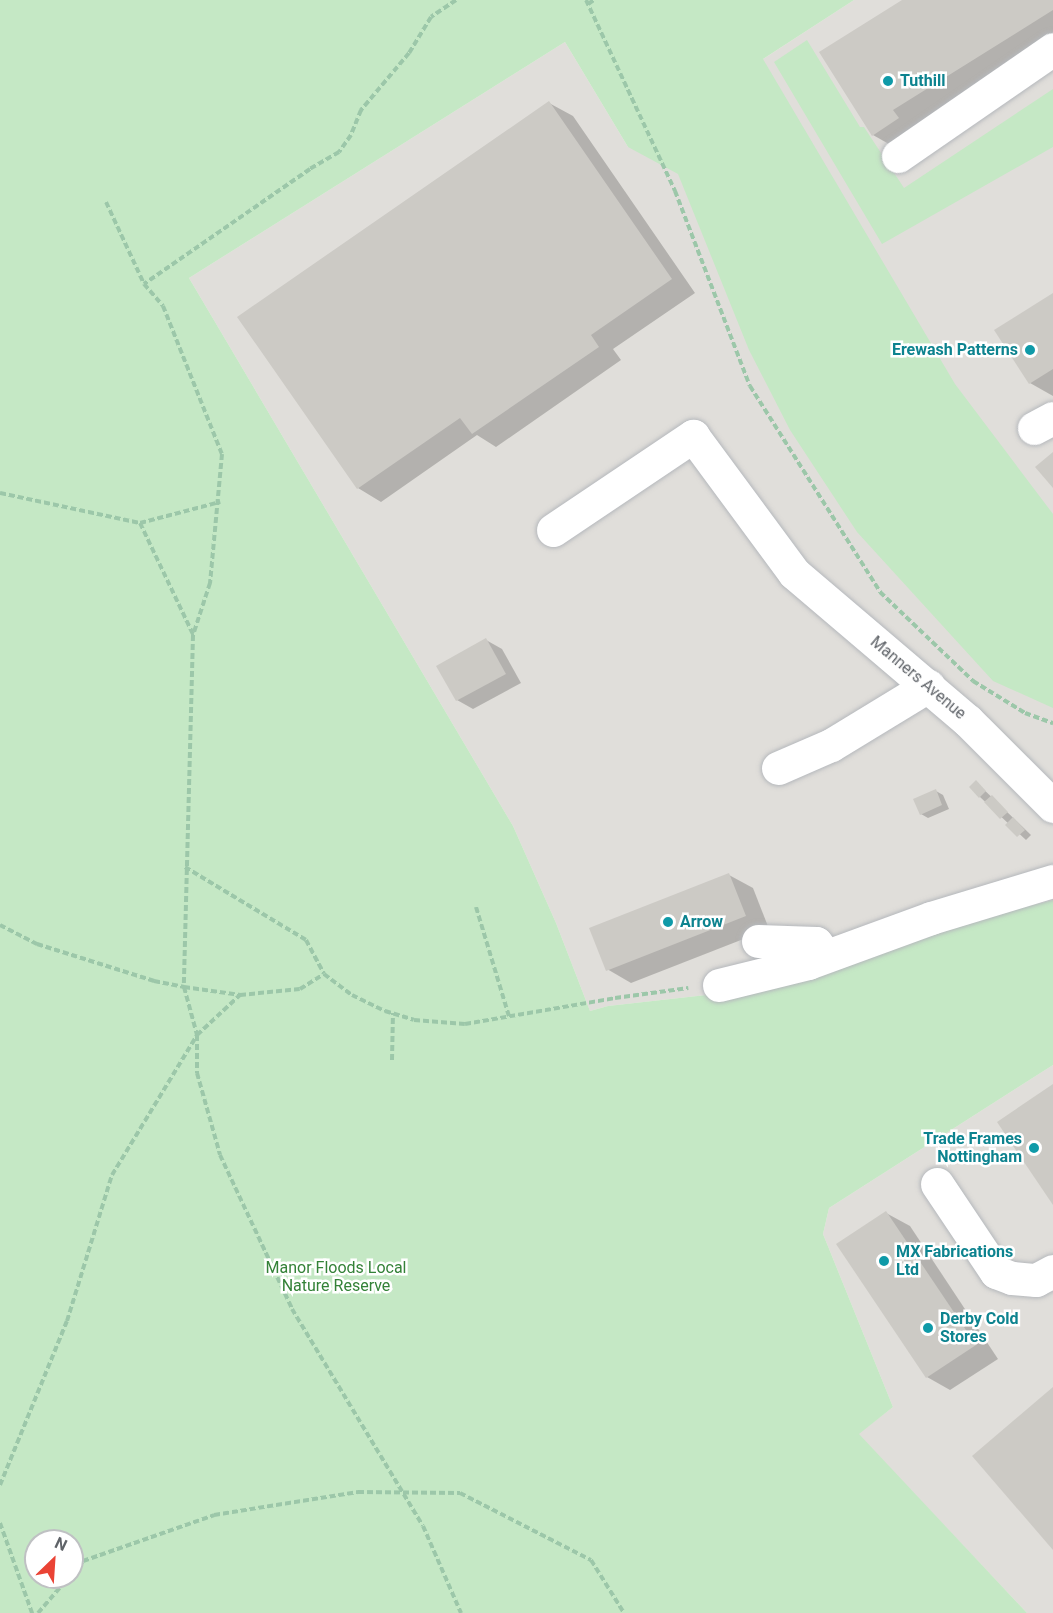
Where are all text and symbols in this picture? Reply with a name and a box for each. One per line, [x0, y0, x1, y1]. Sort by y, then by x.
place label: Tuthill [900, 71, 945, 91]
marker: Tuthill [881, 74, 895, 88]
place label: Erewash Patterns [892, 340, 1018, 360]
marker: Erewash Patterns [1023, 343, 1037, 357]
street label: Manners Avenue [866, 632, 970, 724]
place label: Arrow [680, 912, 723, 932]
marker: Arrow [661, 915, 675, 929]
place label: Trade Frames Nottingham [923, 1129, 1022, 1167]
marker: Trade Frames Nottingham [1027, 1141, 1041, 1155]
place label: MX Fabrications Ltd [896, 1242, 1013, 1280]
marker: MX Fabrications Ltd [877, 1254, 891, 1268]
park label: Manor Floods Local Nature Reserve [266, 1258, 406, 1296]
place label: Derby Cold Stores [940, 1309, 1019, 1347]
marker: Derby Cold Stores [921, 1321, 935, 1335]
north arrow [24, 1529, 84, 1589]
text: N [52, 1533, 70, 1555]

